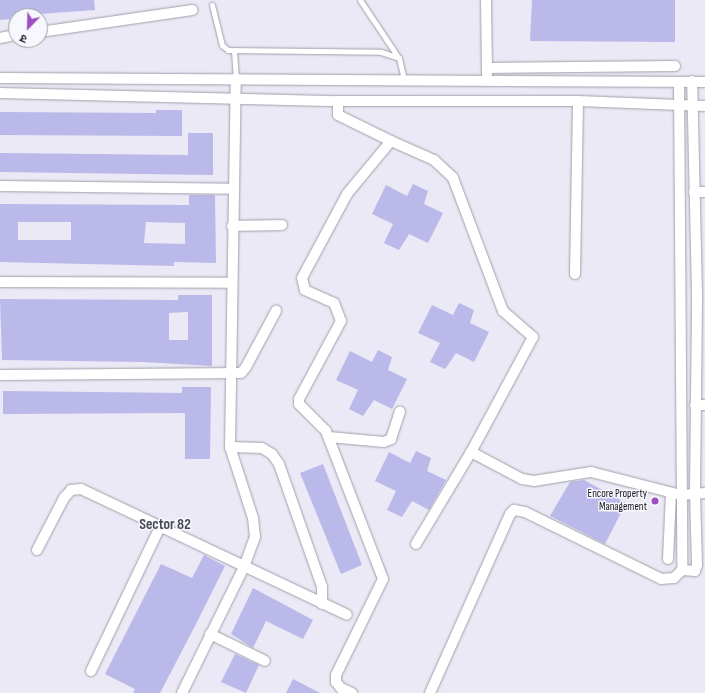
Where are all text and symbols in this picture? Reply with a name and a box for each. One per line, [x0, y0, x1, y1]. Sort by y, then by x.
north arrow [8, 8, 48, 48]
text: उ [18, 31, 29, 46]
place label: Encore Property Management [588, 488, 647, 514]
marker: Encore Property Management [650, 496, 660, 506]
district label: Sector 82 [139, 516, 191, 534]

